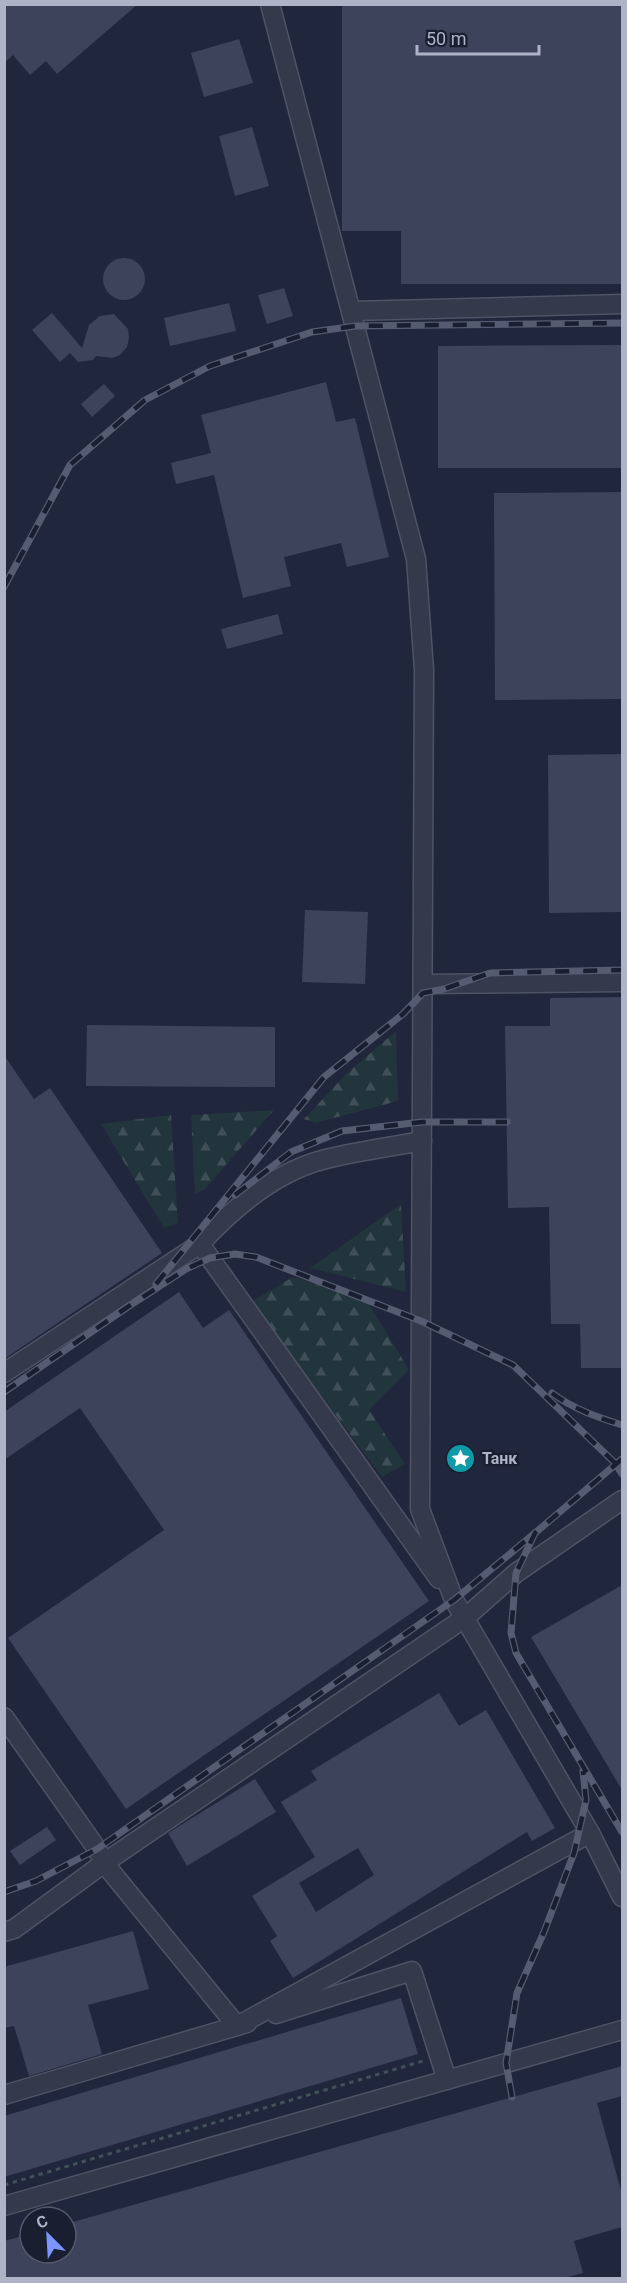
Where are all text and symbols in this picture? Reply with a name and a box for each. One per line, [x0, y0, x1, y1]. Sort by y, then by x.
scale bar [417, 18, 538, 56]
text: 50 m [426, 28, 466, 49]
place icon: Танк [445, 1442, 477, 1474]
place label: Танк [482, 1449, 518, 1468]
north arrow [18, 2205, 78, 2265]
text: С [33, 2211, 51, 2233]

